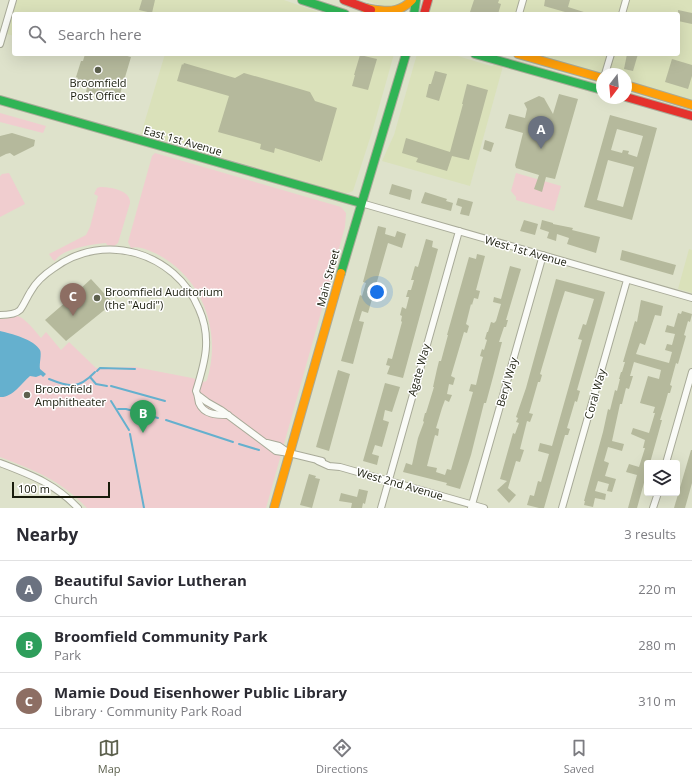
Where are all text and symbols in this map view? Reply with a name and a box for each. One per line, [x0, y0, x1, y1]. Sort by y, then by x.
search box [12, 12, 680, 56]
icon: search [26, 23, 48, 45]
text: Search here [58, 24, 142, 44]
marker: Broomfield Post Office [93, 65, 103, 75]
north arrow [596, 68, 632, 104]
place label: Broomfield Post Office [69, 75, 127, 103]
pin: A [528, 116, 554, 149]
street label: East 1st Avenue [142, 122, 224, 159]
street label: West 1st Avenue [483, 232, 569, 269]
street label: Main Street [313, 247, 342, 308]
your location [367, 282, 387, 302]
pin: C [60, 283, 86, 316]
place label: Broomfield Auditorium (the "Audi") [105, 284, 223, 312]
marker: Broomfield Auditorium (the "Audi") [92, 293, 102, 303]
street label: Agate Way [404, 341, 433, 398]
street label: Beryl Way [492, 355, 521, 408]
street label: Coral Way [580, 367, 609, 421]
place label: Broomfield Amphitheater [35, 381, 106, 409]
marker: Broomfield Amphitheater [22, 390, 32, 400]
pin: B [130, 400, 156, 433]
map controls [644, 460, 680, 496]
button: layers [644, 460, 680, 496]
street label: West 2nd Avenue [355, 464, 445, 503]
scale bar [12, 480, 110, 499]
text: 100 m [18, 481, 50, 496]
text: Nearby [16, 523, 78, 546]
text: 3 results [624, 525, 676, 543]
text: Beautiful Savior Lutheran [54, 570, 247, 590]
text: A [25, 580, 33, 598]
text: 220 m [638, 580, 676, 598]
text: Church [54, 590, 98, 608]
text: Broomfield Community Park [54, 626, 268, 646]
text: B [25, 636, 33, 654]
text: 280 m [638, 636, 676, 654]
text: Park [54, 646, 81, 664]
text: Mamie Doud Eisenhower Public Library [54, 682, 347, 702]
text: C [25, 692, 33, 710]
text: 310 m [638, 692, 676, 710]
text: Library · Community Park Road [54, 702, 242, 720]
tab: Map [98, 737, 121, 776]
tab: Directions [316, 737, 368, 776]
tab: Saved [564, 737, 594, 776]

